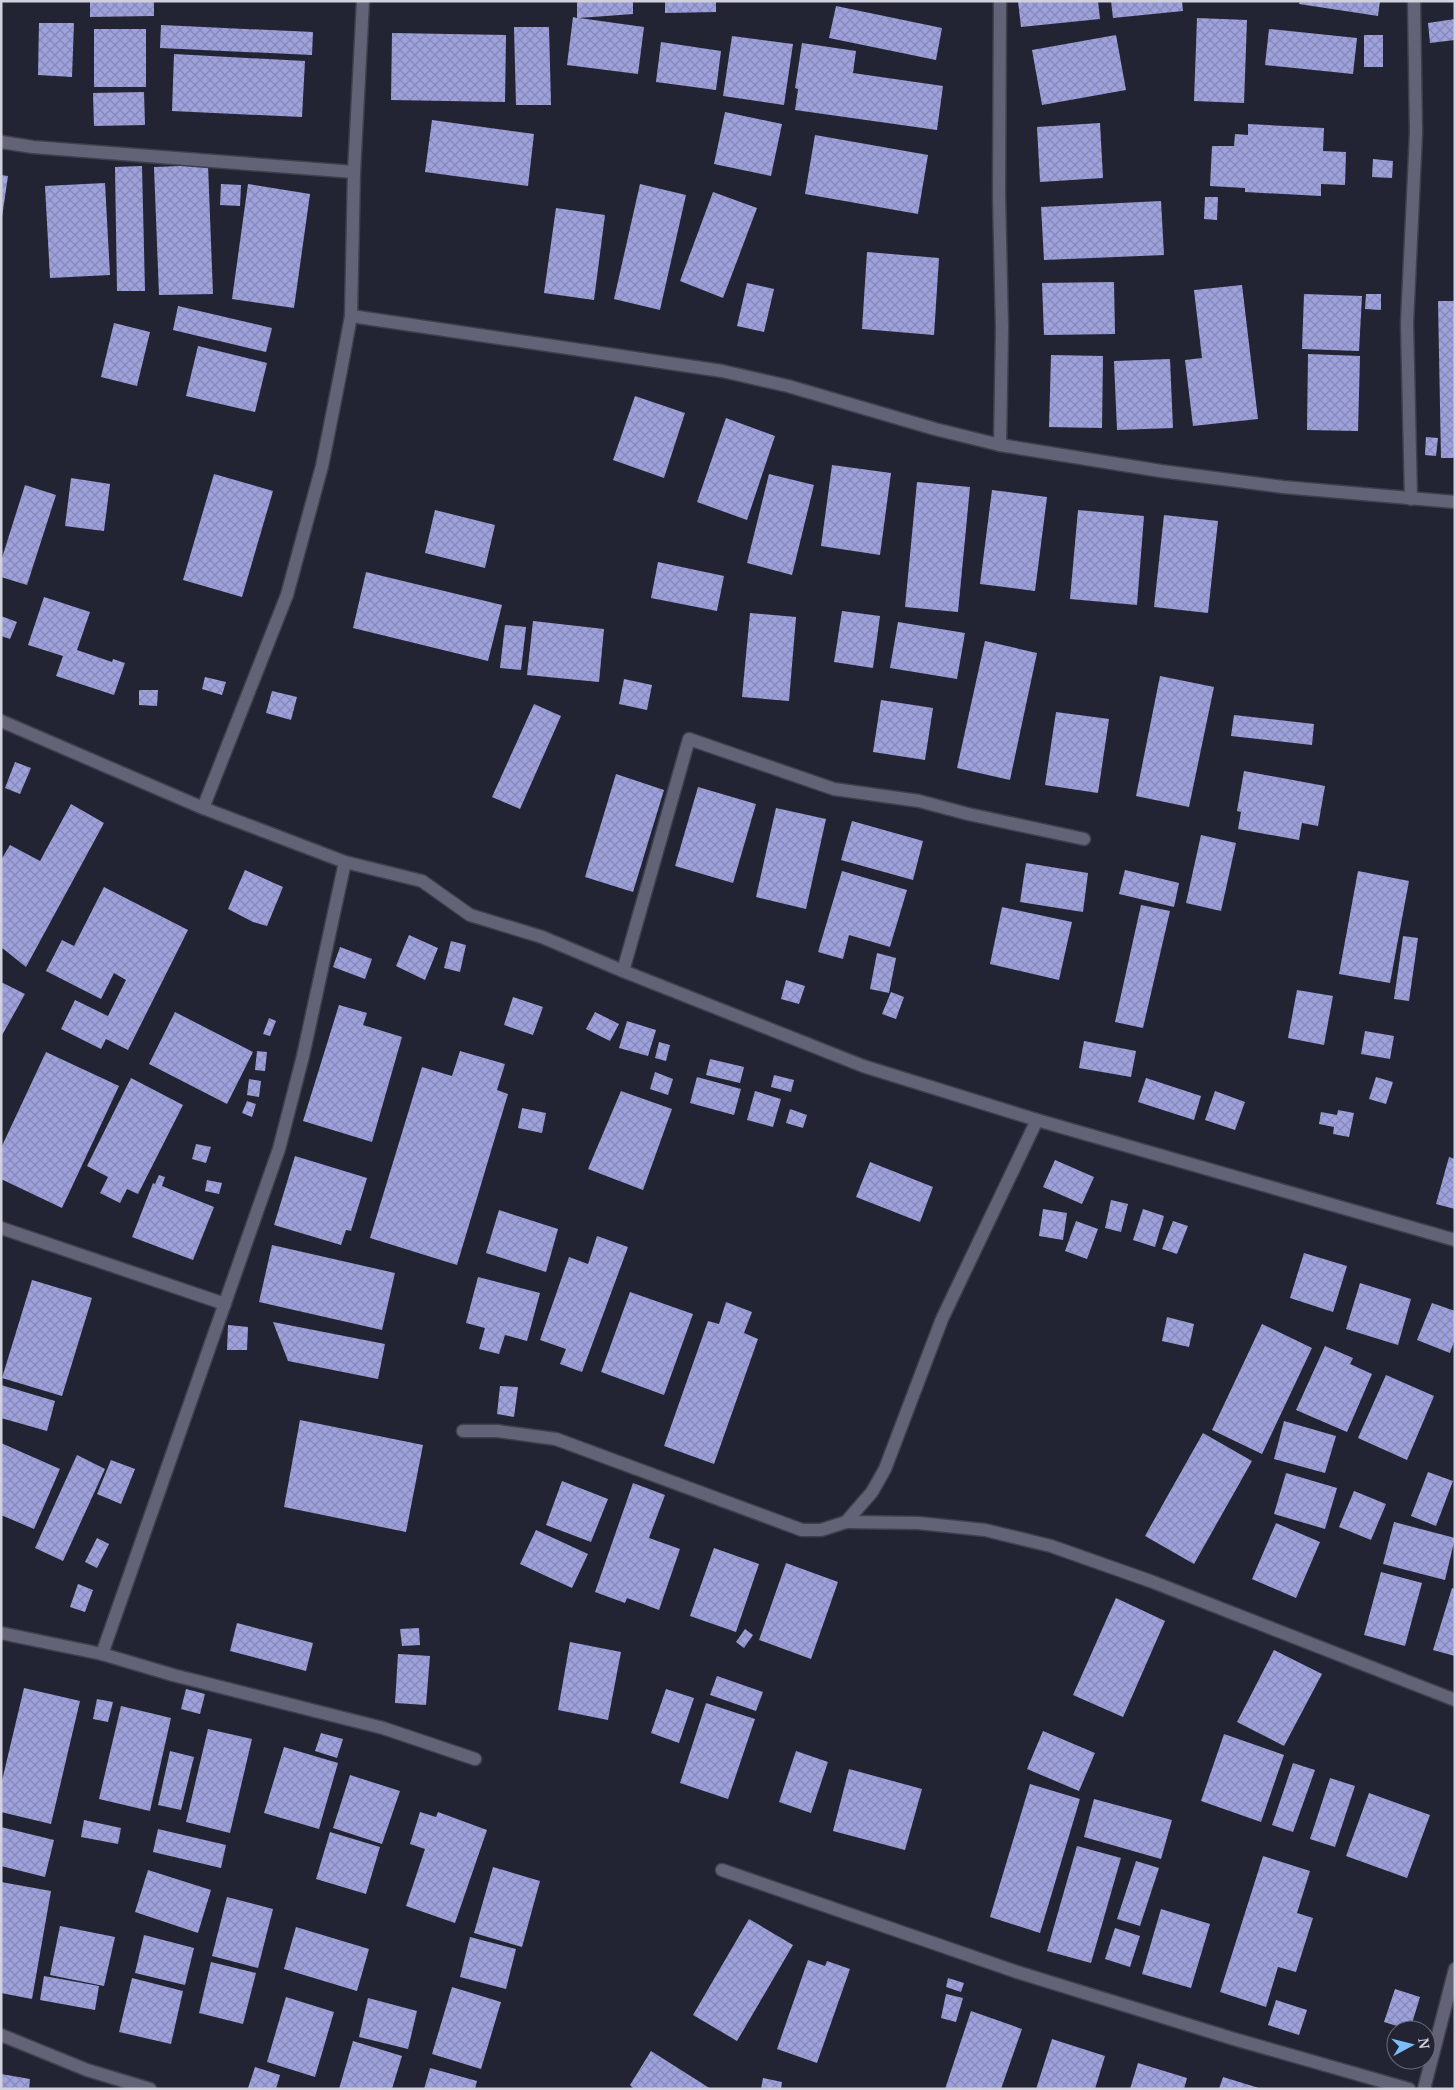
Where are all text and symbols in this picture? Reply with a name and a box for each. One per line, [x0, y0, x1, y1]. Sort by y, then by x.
north arrow [1386, 2020, 1436, 2070]
text: N [1414, 2037, 1435, 2050]

